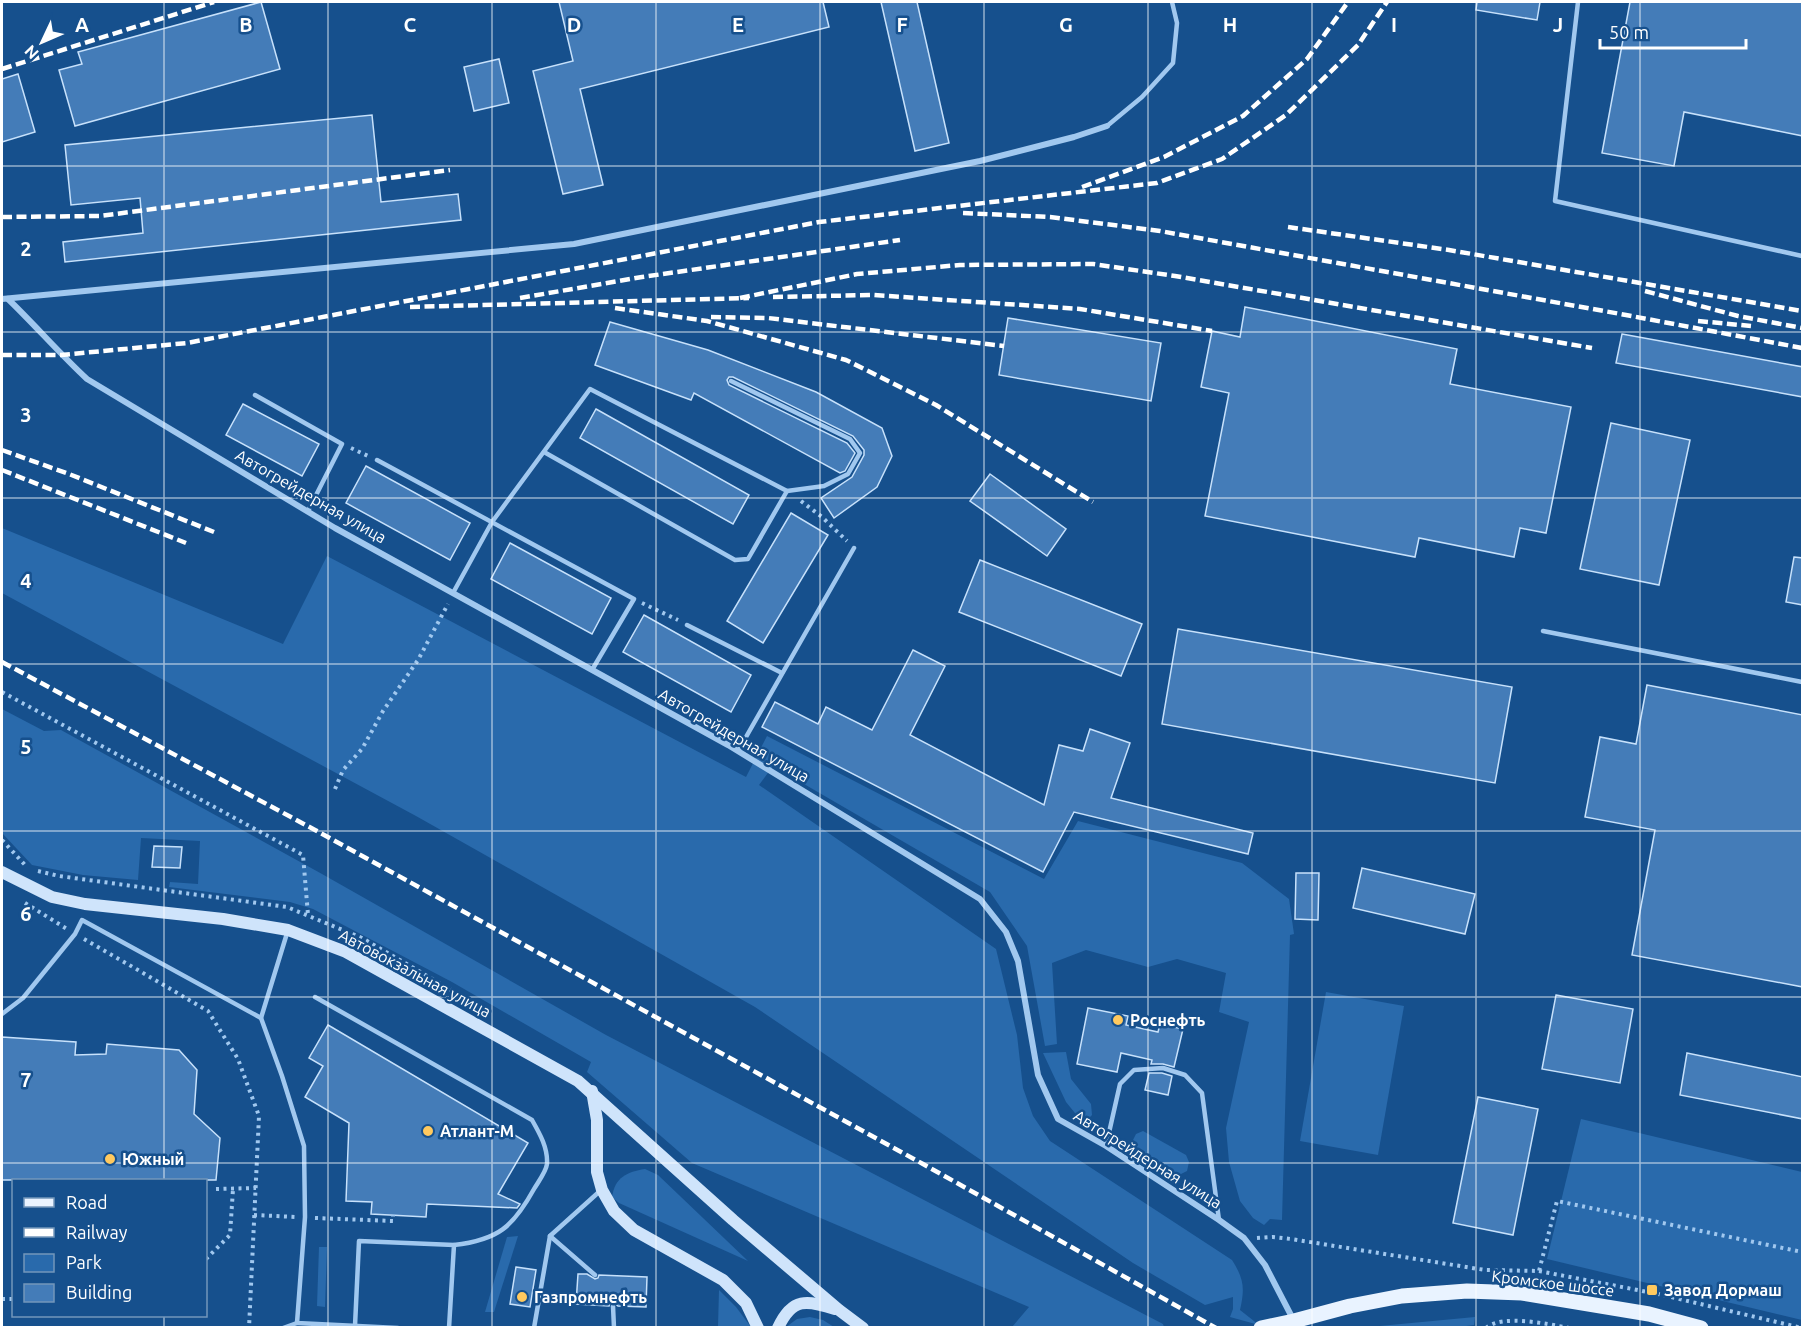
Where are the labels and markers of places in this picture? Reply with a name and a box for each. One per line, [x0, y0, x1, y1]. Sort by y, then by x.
place label: Роснефть [1130, 1011, 1206, 1029]
marker: Роснефть [1111, 1013, 1125, 1027]
place label: Атлант-М [440, 1122, 514, 1140]
marker: Атлант-М [421, 1124, 435, 1138]
place label: Южный [122, 1150, 184, 1168]
marker: Южный [103, 1152, 117, 1166]
place label: Завод Дормаш [1664, 1281, 1782, 1299]
marker: Завод Дормаш [1645, 1283, 1659, 1297]
place label: Газпромнефть [534, 1288, 647, 1306]
marker: Газпромнефть [515, 1290, 529, 1304]

